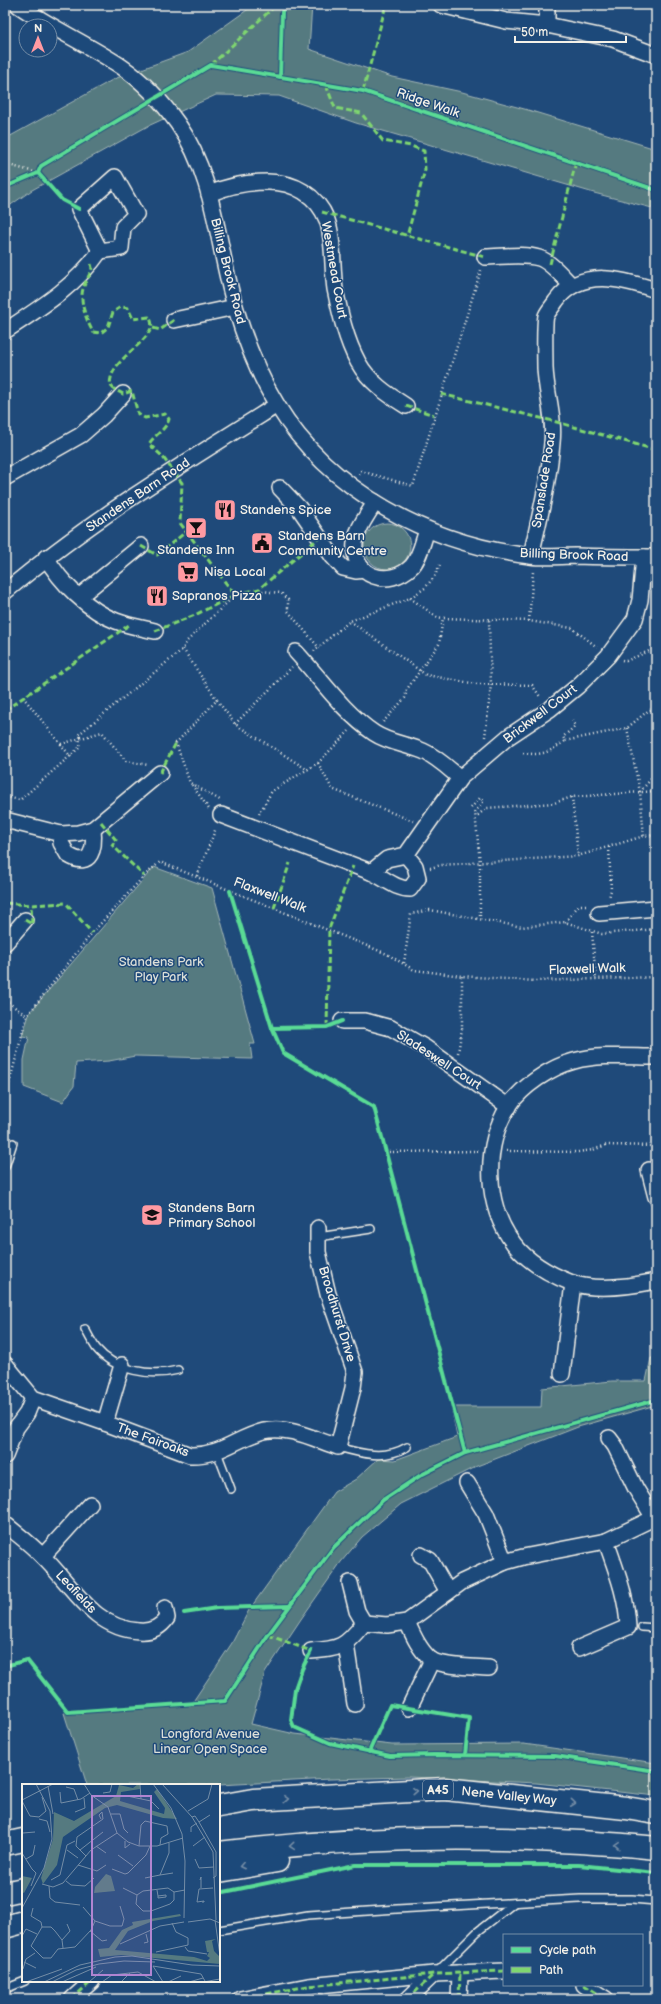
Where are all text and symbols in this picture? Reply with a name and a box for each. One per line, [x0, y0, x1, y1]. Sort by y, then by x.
north arrow [18, 18, 58, 58]
scale bar [515, 18, 626, 44]
text: N [34, 22, 42, 35]
text: 50 m [521, 25, 548, 40]
street label: Ridge Walk [394, 85, 462, 121]
street label: Billing Brook Road [207, 216, 249, 326]
street label: Westmead Court [318, 220, 350, 320]
street label: Spanslade Road [529, 431, 559, 529]
street label: Standens Barn Road [83, 454, 193, 536]
restaurant icon: Standens Spice [212, 497, 238, 523]
place label: Standens Spice [240, 502, 332, 518]
bar icon: Standens Inn [183, 515, 209, 541]
place label: Standens Barn Community Centre [278, 528, 387, 559]
public building icon: Standens Barn Community Centre [249, 530, 275, 556]
place label: Standens Inn [157, 542, 235, 558]
street label: Billing Brook Road [519, 545, 629, 565]
supermarket icon: Nisa Local [175, 559, 201, 585]
place label: Nisa Local [204, 564, 266, 580]
restaurant icon: Sapranos Pizza [144, 583, 170, 609]
place label: Sapranos Pizza [172, 588, 262, 604]
street label: Brickwell Court [500, 681, 580, 747]
street label: Flaxwell Walk [231, 874, 309, 916]
park label: Standens Park Play Park [119, 954, 204, 985]
street label: Flaxwell Walk [548, 960, 626, 978]
street label: Sladeswell Court [394, 1027, 484, 1093]
place label: Standens Barn Primary School [168, 1200, 255, 1231]
school or university icon: Standens Barn Primary School [139, 1202, 165, 1228]
street label: Broadhurst Drive [315, 1264, 359, 1364]
street label: The Fairoaks [115, 1420, 192, 1461]
street label: Leafields [52, 1567, 100, 1617]
park label: Longford Avenue Linear Open Space [153, 1726, 267, 1757]
road number: A45 [423, 1780, 453, 1800]
street label: Nene Valley Way [461, 1783, 558, 1809]
inset map [22, 1784, 220, 1982]
one-way arrow [412, 1787, 418, 1796]
one-way arrow [283, 1794, 289, 1803]
one-way arrow [570, 1798, 576, 1807]
one-way arrow [614, 1840, 620, 1849]
one-way arrow [289, 1841, 295, 1850]
one-way arrow [239, 1862, 245, 1870]
legend [503, 1934, 643, 1986]
text: Cycle path [539, 1943, 596, 1958]
text: Path [539, 1963, 564, 1978]

